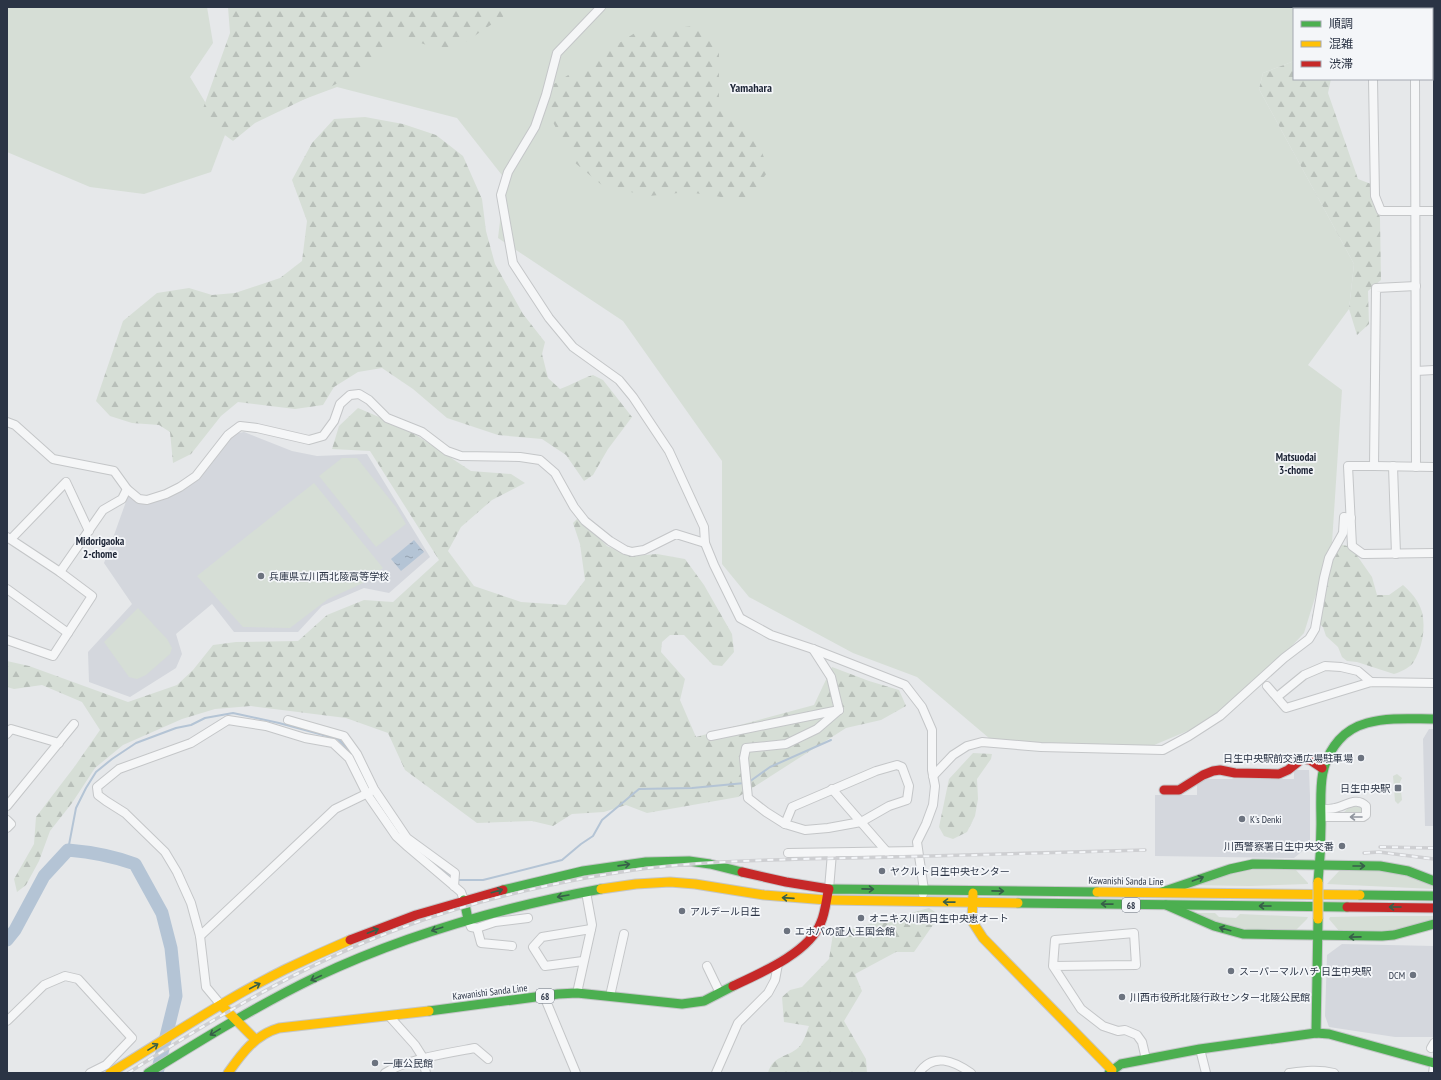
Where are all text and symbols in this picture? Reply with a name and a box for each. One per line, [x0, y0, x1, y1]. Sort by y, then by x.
legend [1293, 8, 1433, 80]
text: 順調 [1329, 16, 1353, 31]
text: 混雑 [1329, 36, 1353, 51]
text: 渋滞 [1329, 56, 1353, 71]
district label: Yamahara [729, 80, 772, 95]
district label: Matsuodai 3-chome [1276, 450, 1317, 477]
district label: Midorigaoka 2-chome [76, 534, 125, 561]
place label: 兵庫県立川西北陵高等学校 [269, 570, 389, 583]
marker: 兵庫県立川西北陵高等学校 [256, 571, 266, 581]
place label: 日生中央駅前交通広場駐車場 [1223, 752, 1353, 765]
marker: 日生中央駅前交通広場駐車場 [1356, 753, 1366, 763]
place label: 日生中央駅 [1340, 782, 1391, 795]
marker: 日生中央駅 [1393, 783, 1403, 793]
place label: K's Denki [1250, 813, 1282, 826]
one-way arrow [1350, 813, 1363, 821]
marker: K's Denki [1237, 814, 1247, 824]
place label: 川西警察署日生中央交番 [1224, 840, 1334, 853]
marker: 川西警察署日生中央交番 [1337, 841, 1347, 851]
one-way arrow [617, 861, 630, 869]
one-way arrow [1352, 862, 1365, 870]
place label: ヤクルト日生中央センター [890, 865, 1010, 878]
marker: ヤクルト日生中央センター [877, 866, 887, 876]
street label: Kawanishi Sanda Line [1088, 874, 1164, 888]
one-way arrow [1192, 875, 1205, 882]
one-way arrow [861, 886, 874, 893]
one-way arrow [490, 887, 503, 894]
one-way arrow [991, 887, 1004, 895]
one-way arrow [556, 892, 569, 900]
one-way arrow [782, 894, 795, 901]
one-way arrow [943, 898, 956, 905]
road number: 68 [1122, 898, 1140, 912]
one-way arrow [1101, 900, 1114, 908]
one-way arrow [1259, 902, 1272, 910]
one-way arrow [1389, 903, 1402, 911]
place label: アルデール日生 [690, 905, 760, 918]
marker: アルデール日生 [677, 906, 687, 916]
place label: オニキス川西日生中央恵オート [869, 912, 1009, 925]
marker: オニキス川西日生中央恵オート [856, 913, 866, 923]
place label: エホバの証人王国会館 [795, 925, 895, 938]
one-way arrow [1219, 925, 1232, 932]
one-way arrow [431, 926, 444, 933]
marker: エホバの証人王国会館 [782, 926, 792, 936]
one-way arrow [366, 927, 378, 935]
one-way arrow [1349, 933, 1362, 941]
place label: スーパーマルハチ 日生中央駅 [1239, 965, 1372, 978]
marker: スーパーマルハチ 日生中央駅 [1226, 966, 1236, 976]
place label: DCM [1389, 969, 1405, 982]
marker: DCM [1408, 970, 1418, 980]
one-way arrow [311, 975, 323, 982]
one-way arrow [249, 981, 261, 989]
street label: Kawanishi Sanda Line [452, 981, 528, 1003]
road number: 68 [536, 989, 554, 1003]
place label: 川西市役所北陵行政センター北陵公民館 [1130, 991, 1310, 1004]
marker: 川西市役所北陵行政センター北陵公民館 [1117, 992, 1127, 1002]
one-way arrow [209, 1028, 221, 1036]
one-way arrow [147, 1042, 159, 1050]
place label: 一庫公民館 [383, 1057, 433, 1070]
marker: 一庫公民館 [370, 1058, 380, 1068]

